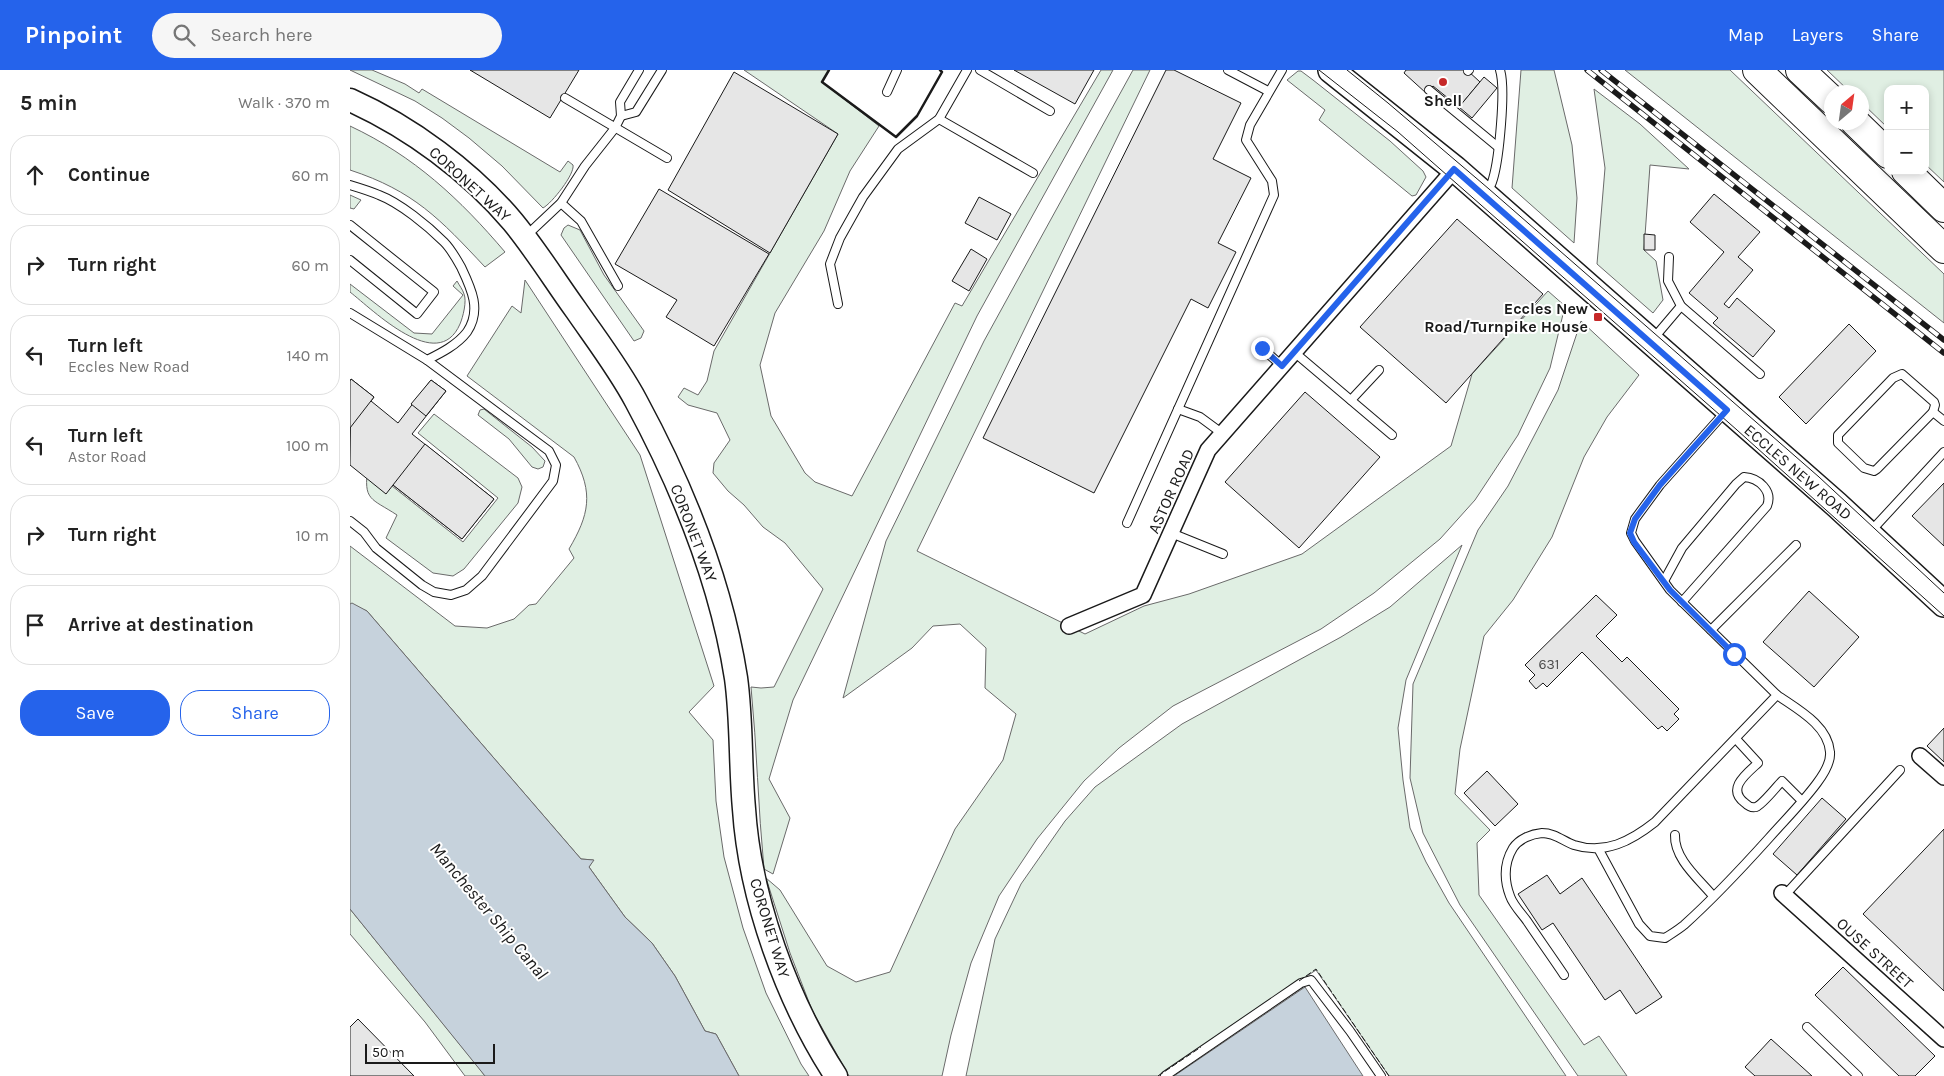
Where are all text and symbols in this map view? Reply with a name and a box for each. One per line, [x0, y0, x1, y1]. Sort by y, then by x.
search box [152, 13, 502, 58]
text: Pinpoint [25, 21, 122, 49]
icon: search [170, 21, 198, 49]
text: Search here [210, 24, 312, 46]
text: Map [1728, 24, 1764, 46]
text: Layers [1792, 24, 1844, 46]
text: Share [1872, 24, 1919, 46]
marker: Shell [1437, 76, 1449, 88]
north arrow [1824, 85, 1869, 130]
map controls [1884, 85, 1929, 175]
button: + [1884, 85, 1929, 130]
text: 5 min [20, 91, 77, 115]
place label: Shell [1424, 91, 1462, 110]
text: Walk · 370 m [238, 93, 330, 112]
button: − [1884, 130, 1929, 175]
street label: CORONET WAY [425, 142, 515, 226]
icon: ahead [21, 161, 49, 189]
text: Continue [68, 164, 150, 186]
text: 60 m [292, 166, 329, 185]
icon: right [21, 251, 49, 279]
text: Turn right [68, 254, 157, 276]
text: 60 m [292, 256, 329, 275]
place label: Eccles New Road/Turnpike House [1424, 299, 1588, 336]
marker: Eccles New Road/Turnpike House [1592, 311, 1604, 323]
text: Turn left [68, 335, 143, 357]
route end [1251, 337, 1274, 360]
icon: left [21, 341, 49, 369]
text: 140 m [287, 346, 329, 365]
text: Eccles New Road [68, 357, 190, 376]
street label: ECCLES NEW ROAD [1740, 420, 1856, 524]
text: Turn left [68, 425, 143, 447]
icon: left [21, 431, 49, 459]
text: 100 m [286, 436, 329, 455]
street label: ASTOR ROAD [1144, 446, 1198, 536]
text: Astor Road [68, 447, 147, 466]
street label: CORONET WAY [667, 481, 721, 585]
icon: right [21, 521, 49, 549]
text: Turn right [68, 524, 157, 546]
text: 10 m [295, 526, 329, 545]
icon: arrive [21, 611, 49, 639]
text: Arrive at destination [68, 614, 254, 636]
route start [1723, 643, 1746, 666]
house number: 631 [1539, 656, 1559, 673]
button: Save [20, 690, 170, 736]
button: Share [180, 690, 330, 736]
water label: Manchester Ship Canal [425, 838, 553, 984]
street label: CORONET WAY [746, 876, 794, 980]
street label: OUSE STREET [1833, 914, 1917, 992]
scale bar [365, 1041, 495, 1064]
text: 50 m [372, 1044, 405, 1061]

